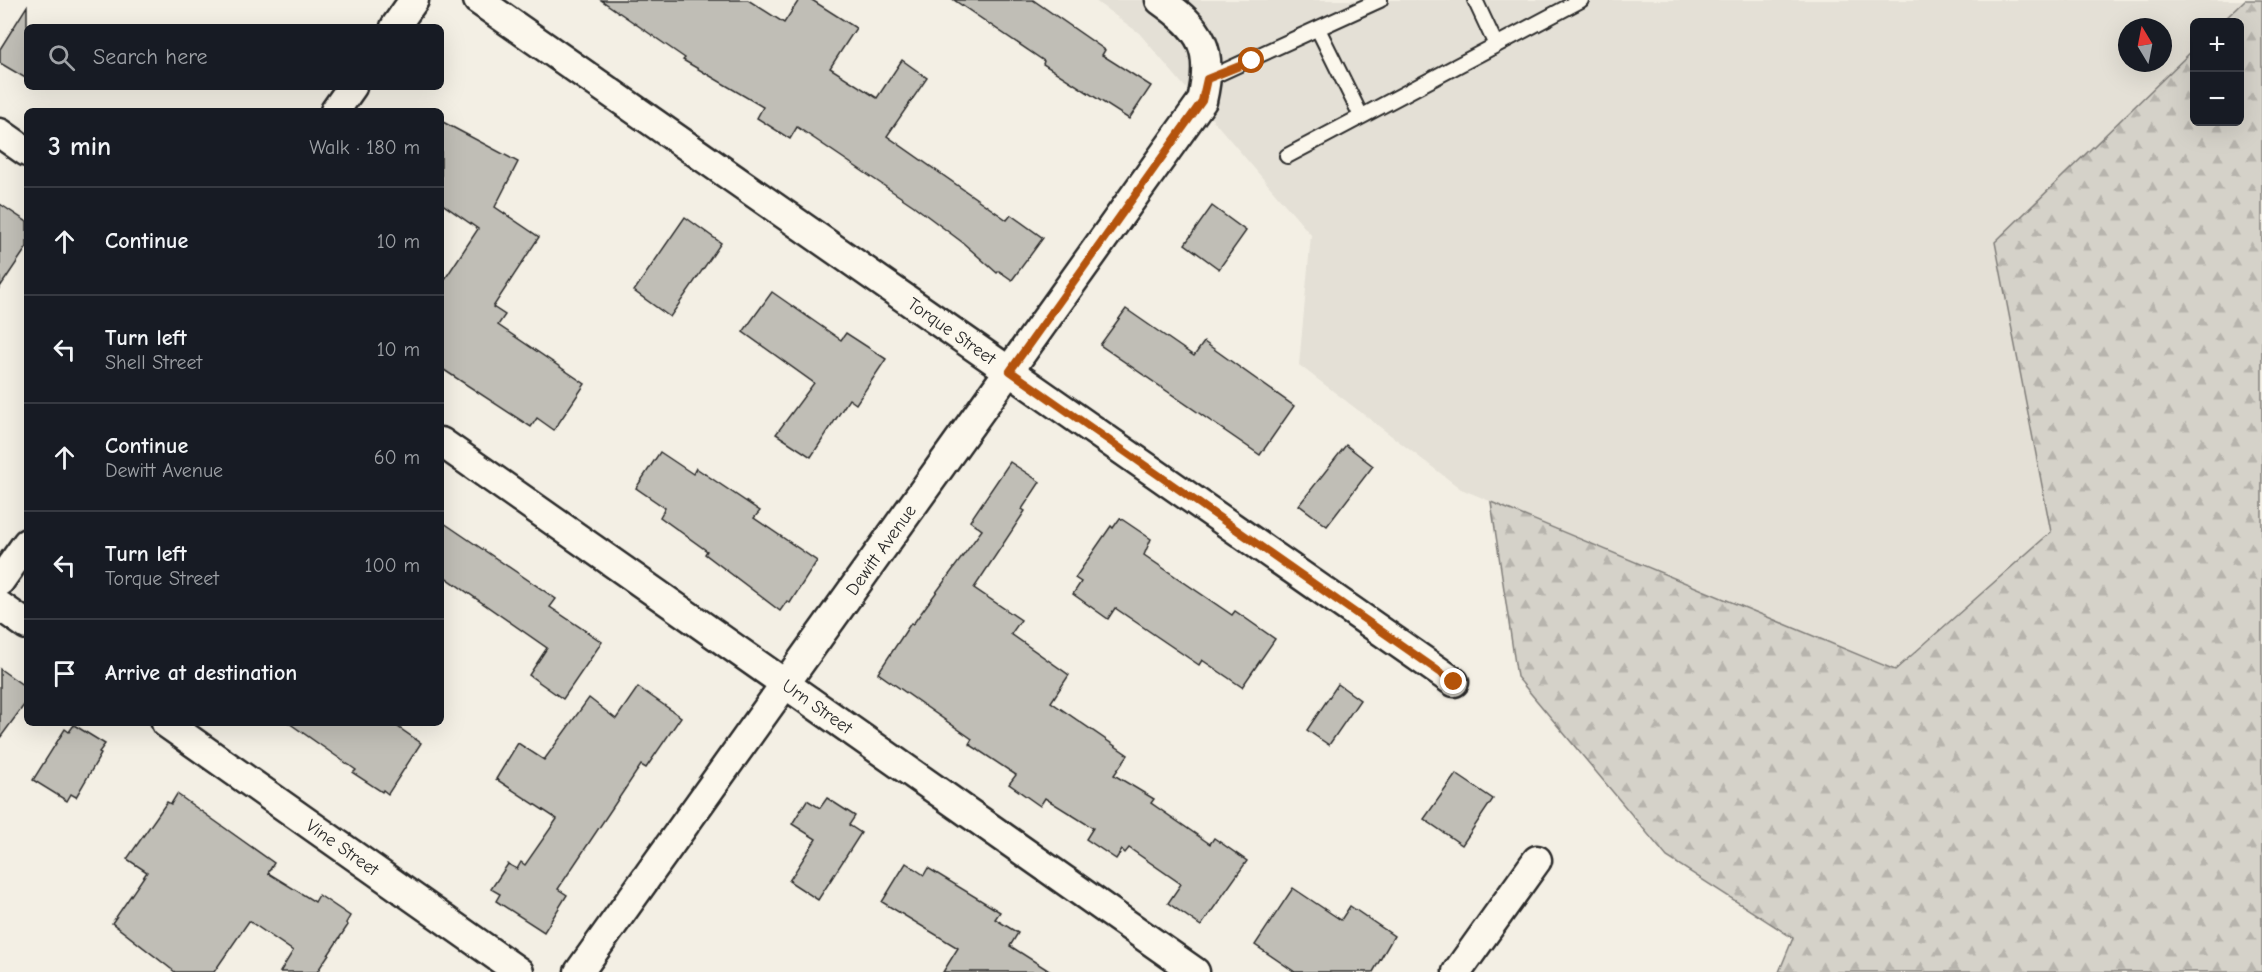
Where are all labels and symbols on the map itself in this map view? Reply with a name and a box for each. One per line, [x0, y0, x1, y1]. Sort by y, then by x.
north arrow [2118, 18, 2172, 72]
route start [1238, 47, 1264, 73]
street label: Torque Street [904, 293, 1001, 370]
street label: Dewitt Avenue [841, 500, 920, 599]
route end [1440, 668, 1466, 694]
street label: Urn Street [778, 675, 857, 739]
street label: Vine Street [302, 815, 384, 881]

